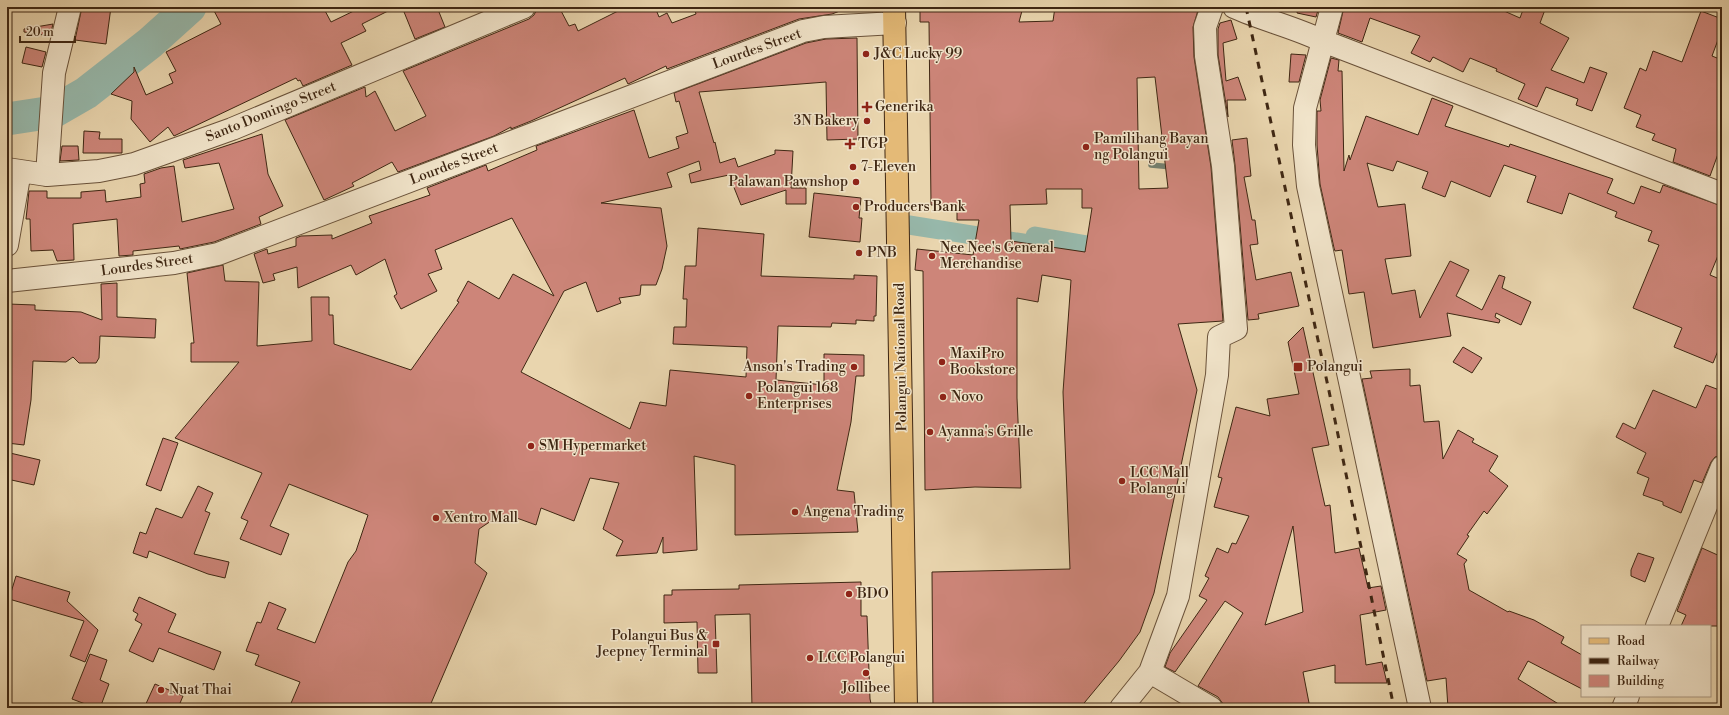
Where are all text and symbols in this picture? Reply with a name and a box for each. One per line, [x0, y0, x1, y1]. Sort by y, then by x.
scale bar [20, 18, 75, 44]
text: 20 m [26, 25, 54, 40]
street label: Lourdes Street [710, 25, 804, 73]
place label: J&C Lucky 99 [873, 45, 962, 63]
marker: J&C Lucky 99 [861, 49, 871, 59]
street label: Santo Domingo Street [203, 78, 339, 146]
place label: Generika [875, 98, 935, 116]
marker: Generika [862, 102, 872, 112]
place label: 3N Bakery [793, 112, 859, 130]
marker: 3N Bakery [862, 116, 872, 126]
place label: Pamilihang Bayan ng Polangui [1094, 130, 1209, 164]
place label: TGP [858, 135, 888, 153]
street label: Lourdes Street [407, 139, 501, 189]
marker: TGP [845, 139, 855, 149]
marker: Pamilihang Bayan ng Polangui [1081, 142, 1091, 152]
place label: 7-Eleven [861, 158, 917, 176]
marker: 7-Eleven [848, 162, 858, 172]
place label: Palawan Pawnshop [729, 173, 848, 191]
marker: Palawan Pawnshop [851, 177, 861, 187]
place label: Producers Bank [864, 198, 966, 216]
marker: Producers Bank [851, 202, 861, 212]
place label: Nee Nee's General Merchandise [940, 239, 1054, 273]
place label: PNB [867, 244, 897, 262]
marker: PNB [854, 248, 864, 258]
street label: Lourdes Street [100, 250, 194, 280]
marker: Nee Nee's General Merchandise [927, 251, 937, 261]
street label: Polangui National Road [891, 283, 911, 431]
place label: MaxiPro Bookstore [949, 345, 1015, 379]
marker: MaxiPro Bookstore [937, 357, 947, 367]
place label: Anson's Trading [742, 358, 847, 376]
place label: Polangui [1307, 358, 1363, 376]
marker: Polangui [1292, 361, 1304, 373]
marker: Anson's Trading [849, 362, 859, 372]
place label: Polangui 168 Enterprises [757, 379, 838, 413]
place label: Novo [951, 388, 983, 406]
marker: Polangui 168 Enterprises [744, 391, 754, 401]
marker: Novo [938, 392, 948, 402]
place label: Ayanna's Grille [937, 423, 1033, 441]
marker: Ayanna's Grille [925, 427, 935, 437]
place label: SM Hypermarket [539, 437, 646, 455]
marker: SM Hypermarket [526, 441, 536, 451]
place label: LCC Mall Polangui [1130, 464, 1189, 498]
marker: LCC Mall Polangui [1117, 476, 1127, 486]
place label: Angena Trading [802, 503, 905, 521]
marker: Angena Trading [790, 507, 800, 517]
place label: Xentro Mall [443, 509, 518, 527]
marker: Xentro Mall [431, 513, 441, 523]
place label: BDO [856, 585, 889, 603]
marker: BDO [844, 589, 854, 599]
legend [1581, 625, 1711, 697]
place label: Polangui Bus & Jeepney Terminal [595, 627, 709, 661]
text: Road [1617, 634, 1645, 649]
marker: Polangui Bus & Jeepney Terminal [711, 639, 721, 649]
place label: LCC Polangui [818, 649, 906, 667]
marker: LCC Polangui [805, 653, 815, 663]
text: Railway [1617, 654, 1659, 669]
marker: Jollibee [861, 668, 871, 678]
text: Building [1616, 674, 1665, 689]
place label: Jollibee [841, 679, 890, 697]
place label: Nuat Thai [169, 681, 232, 699]
marker: Nuat Thai [156, 685, 166, 695]

